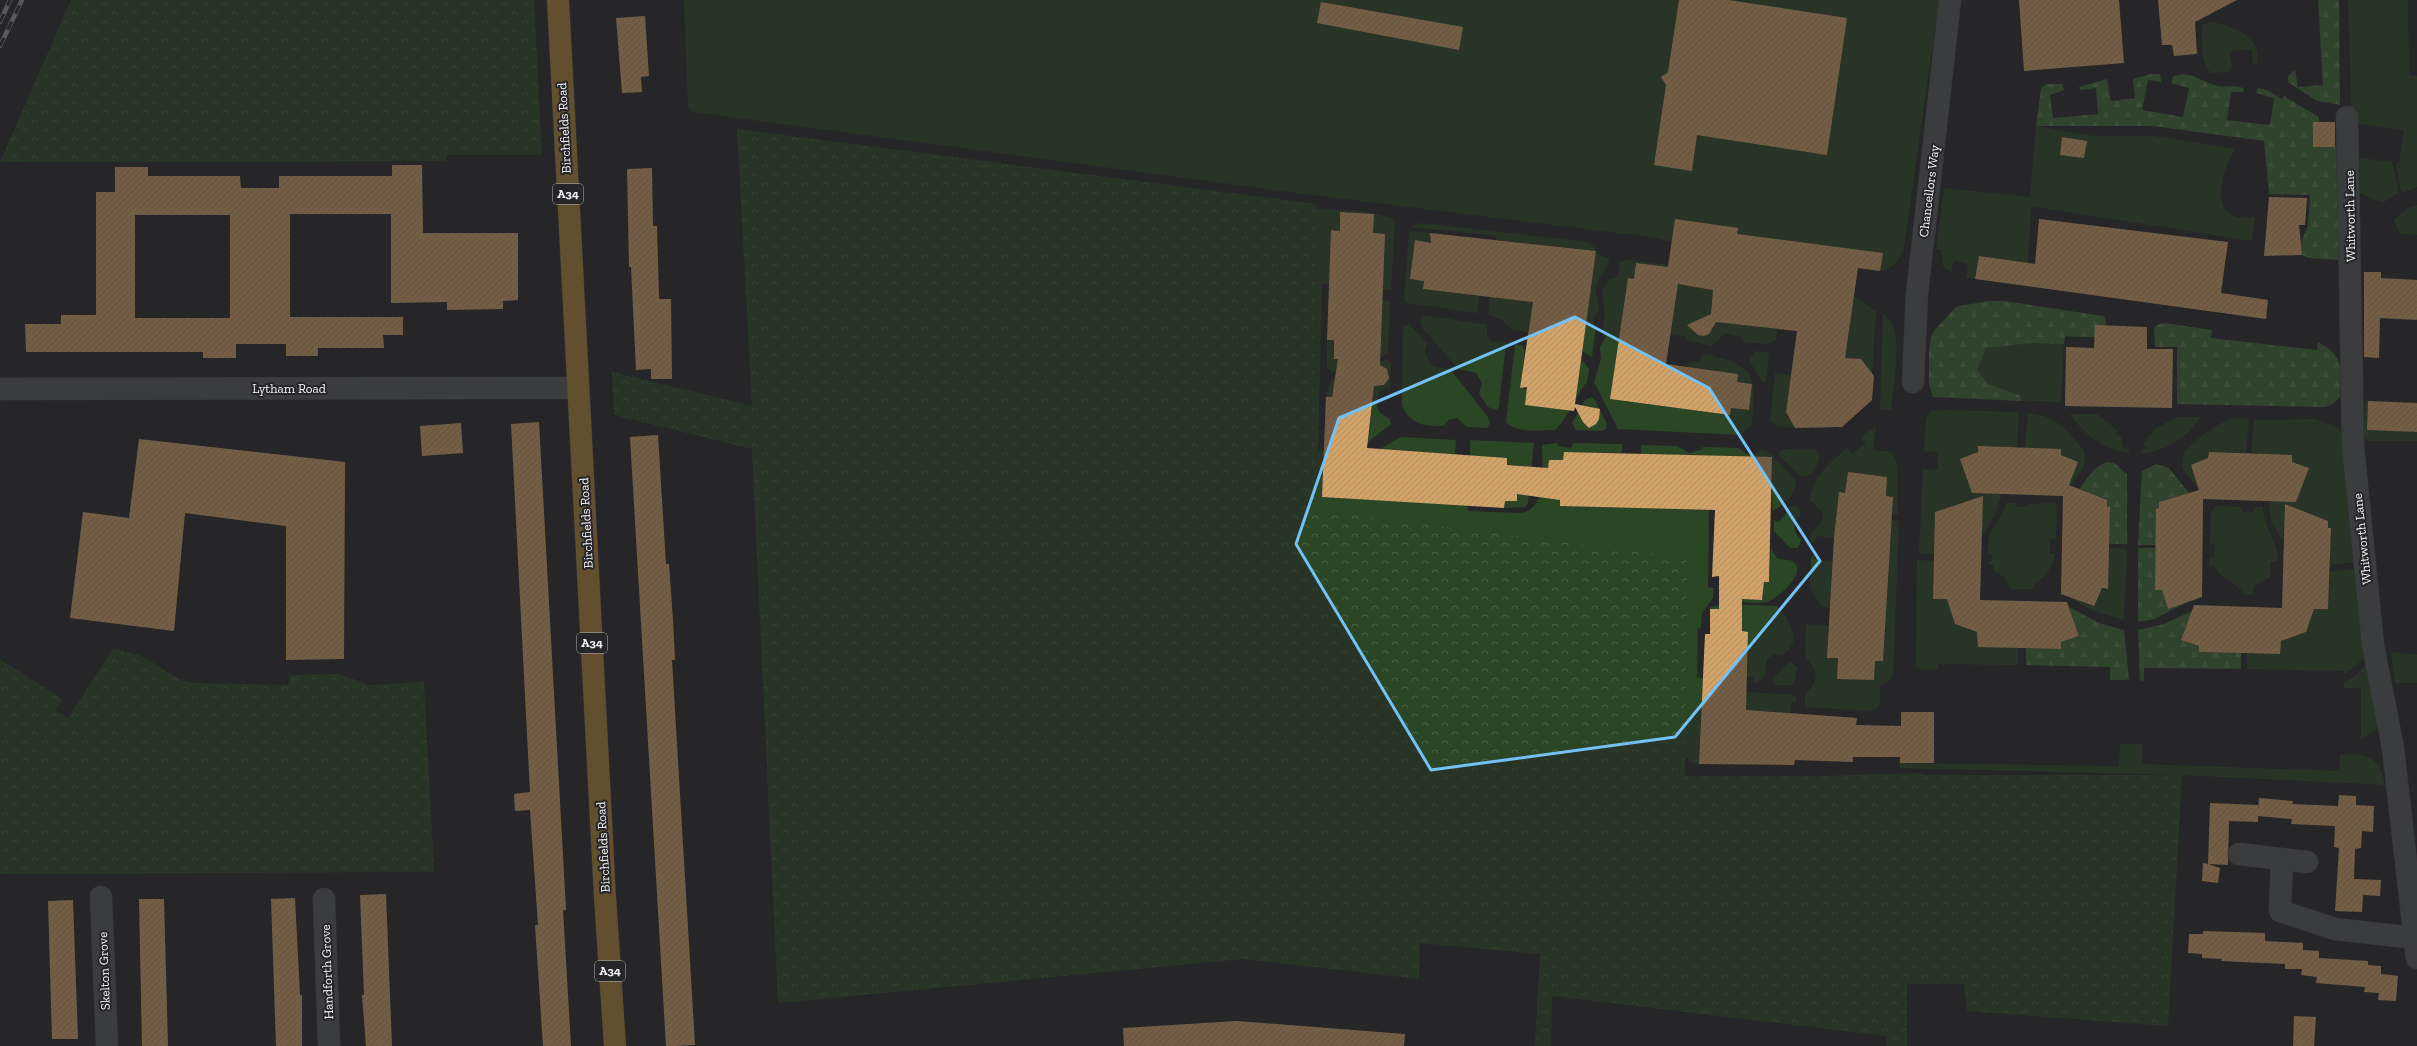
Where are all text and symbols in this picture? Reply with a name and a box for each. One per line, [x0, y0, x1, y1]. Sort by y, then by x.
street label: Birchfields Road [554, 82, 574, 174]
street label: Chancellors Way [1916, 144, 1942, 238]
street label: Whitworth Lane [2342, 170, 2358, 262]
road number: A34 [553, 184, 583, 204]
street label: Lytham Road [252, 381, 326, 396]
street label: Birchfields Road [576, 477, 596, 569]
street label: Whitworth Lane [2350, 493, 2374, 585]
road number: A34 [577, 633, 607, 653]
street label: Birchfields Road [593, 801, 613, 893]
street label: Handforth Grove [318, 924, 336, 1020]
street label: Skelton Grove [95, 932, 113, 1010]
road number: A34 [595, 961, 625, 981]

